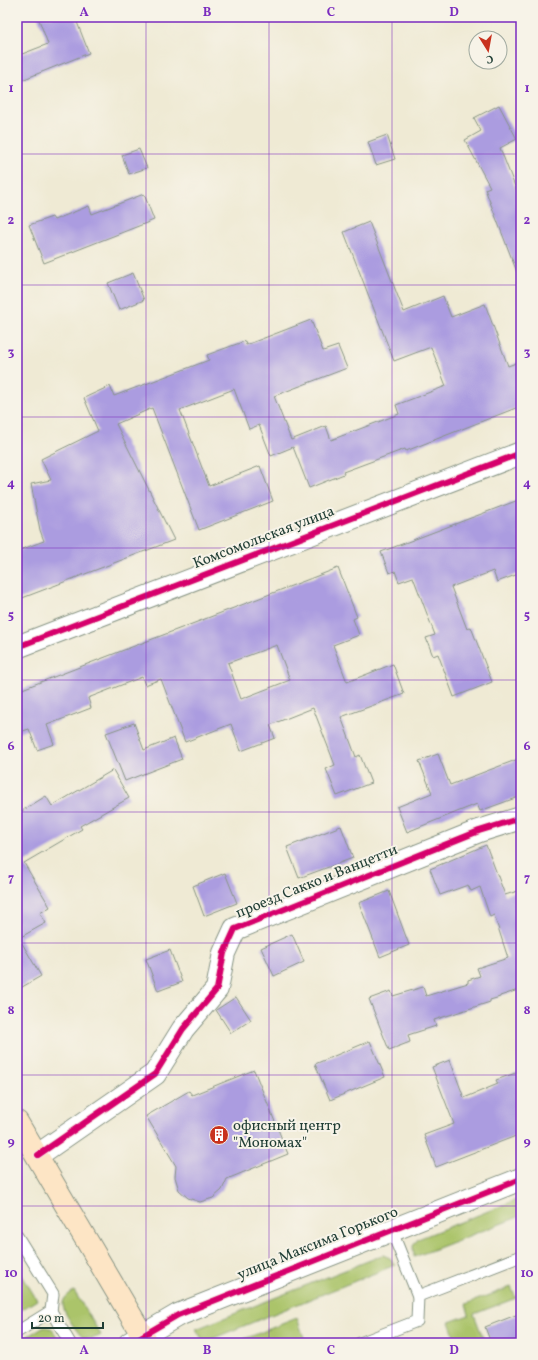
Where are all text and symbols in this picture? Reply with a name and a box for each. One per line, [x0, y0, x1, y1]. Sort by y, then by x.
text: A [79, 4, 89, 22]
text: B [203, 4, 212, 22]
text: C [327, 4, 335, 22]
text: D [449, 4, 459, 22]
north arrow [468, 30, 508, 70]
text: С [485, 50, 495, 66]
text: 1 [8, 80, 14, 98]
text: 1 [524, 80, 530, 98]
text: 2 [8, 212, 15, 230]
text: 2 [524, 212, 531, 230]
text: 3 [8, 344, 15, 362]
text: 3 [524, 344, 531, 362]
text: 4 [7, 475, 15, 493]
text: 4 [523, 475, 531, 493]
street label: Комсомольская улица [190, 501, 338, 575]
text: 5 [8, 607, 14, 625]
text: 5 [524, 607, 530, 625]
text: 6 [7, 738, 15, 756]
text: 6 [523, 738, 531, 756]
street label: проезд Сакко и Ванцетти [233, 840, 401, 924]
text: 7 [8, 870, 14, 888]
text: 7 [524, 870, 530, 888]
text: 8 [7, 1002, 15, 1020]
text: 8 [523, 1002, 531, 1020]
place label: офисный центр "Мономах" [233, 1116, 341, 1154]
building icon: офисный центр "Мономах" [208, 1124, 230, 1146]
text: 9 [7, 1133, 15, 1151]
text: 9 [523, 1133, 531, 1151]
street label: улица Максима Горького [234, 1202, 402, 1286]
text: 10 [4, 1265, 18, 1283]
text: 10 [520, 1265, 534, 1283]
scale bar [32, 1304, 103, 1330]
text: 20 m [38, 1311, 65, 1327]
text: A [79, 1342, 89, 1360]
text: B [203, 1342, 212, 1360]
text: C [327, 1342, 335, 1360]
text: D [449, 1342, 459, 1360]

